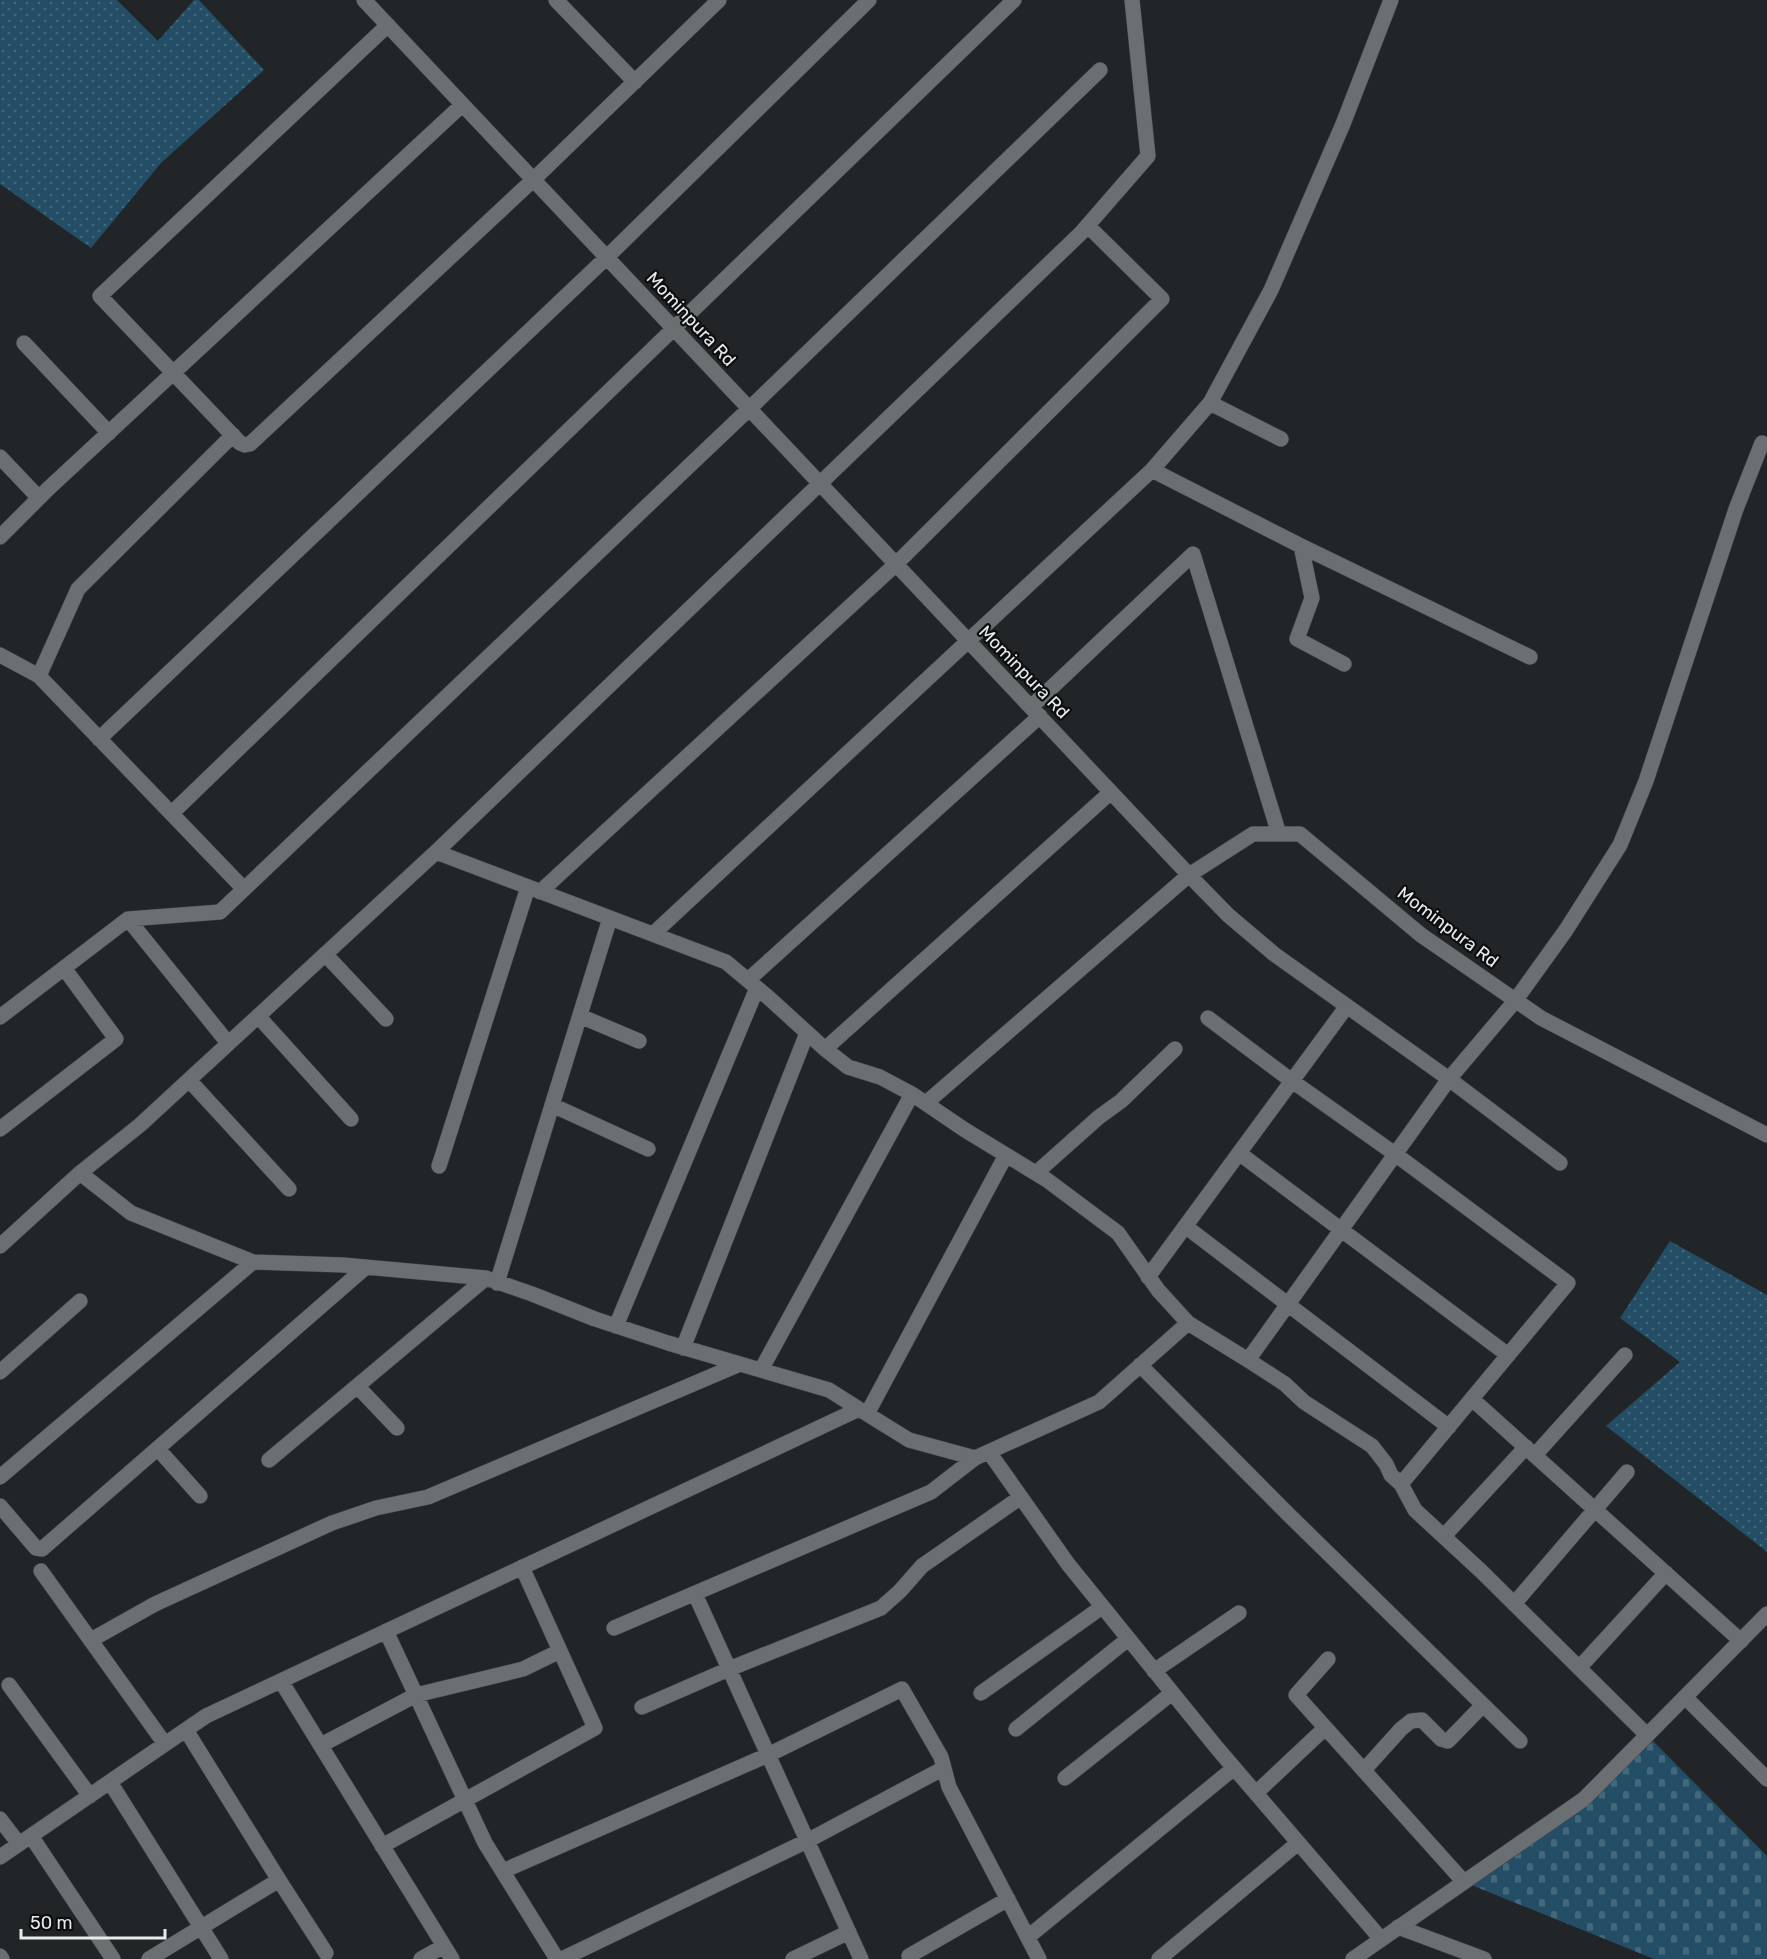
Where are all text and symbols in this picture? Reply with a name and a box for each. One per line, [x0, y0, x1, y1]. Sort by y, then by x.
street label: Mominpura Rd [642, 267, 740, 371]
street label: Mominpura Rd [974, 621, 1074, 723]
street label: Mominpura Rd [1393, 882, 1503, 972]
scale bar [21, 1902, 165, 1940]
text: 50 m [30, 1912, 73, 1934]

